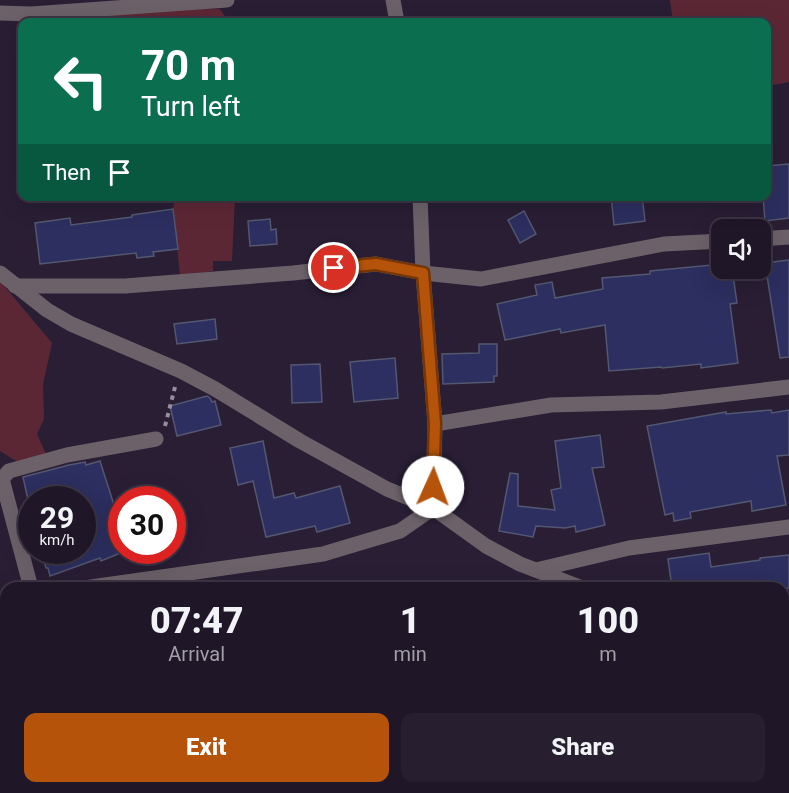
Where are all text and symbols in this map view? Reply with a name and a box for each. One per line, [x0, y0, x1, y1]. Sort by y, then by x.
text: 70 m [141, 41, 236, 90]
icon: left [42, 42, 120, 120]
text: Turn left [141, 91, 241, 123]
icon: arrive [103, 156, 136, 189]
text: Then [42, 160, 91, 185]
map controls [711, 219, 771, 279]
button: sound [711, 219, 771, 279]
pin [308, 242, 359, 293]
icon: arrive [317, 251, 350, 284]
position arrow [401, 455, 465, 519]
speed limit sign: 30 [108, 486, 186, 564]
text: 29 [40, 500, 74, 535]
text: km/h [39, 531, 75, 549]
text: 07:47 [150, 600, 243, 642]
text: 1 [400, 600, 421, 642]
text: 100 [577, 600, 639, 642]
text: Arrival [168, 642, 225, 666]
text: min [393, 642, 427, 666]
text: m [599, 642, 617, 666]
button: Exit [24, 713, 389, 782]
button: Share [401, 713, 765, 782]

